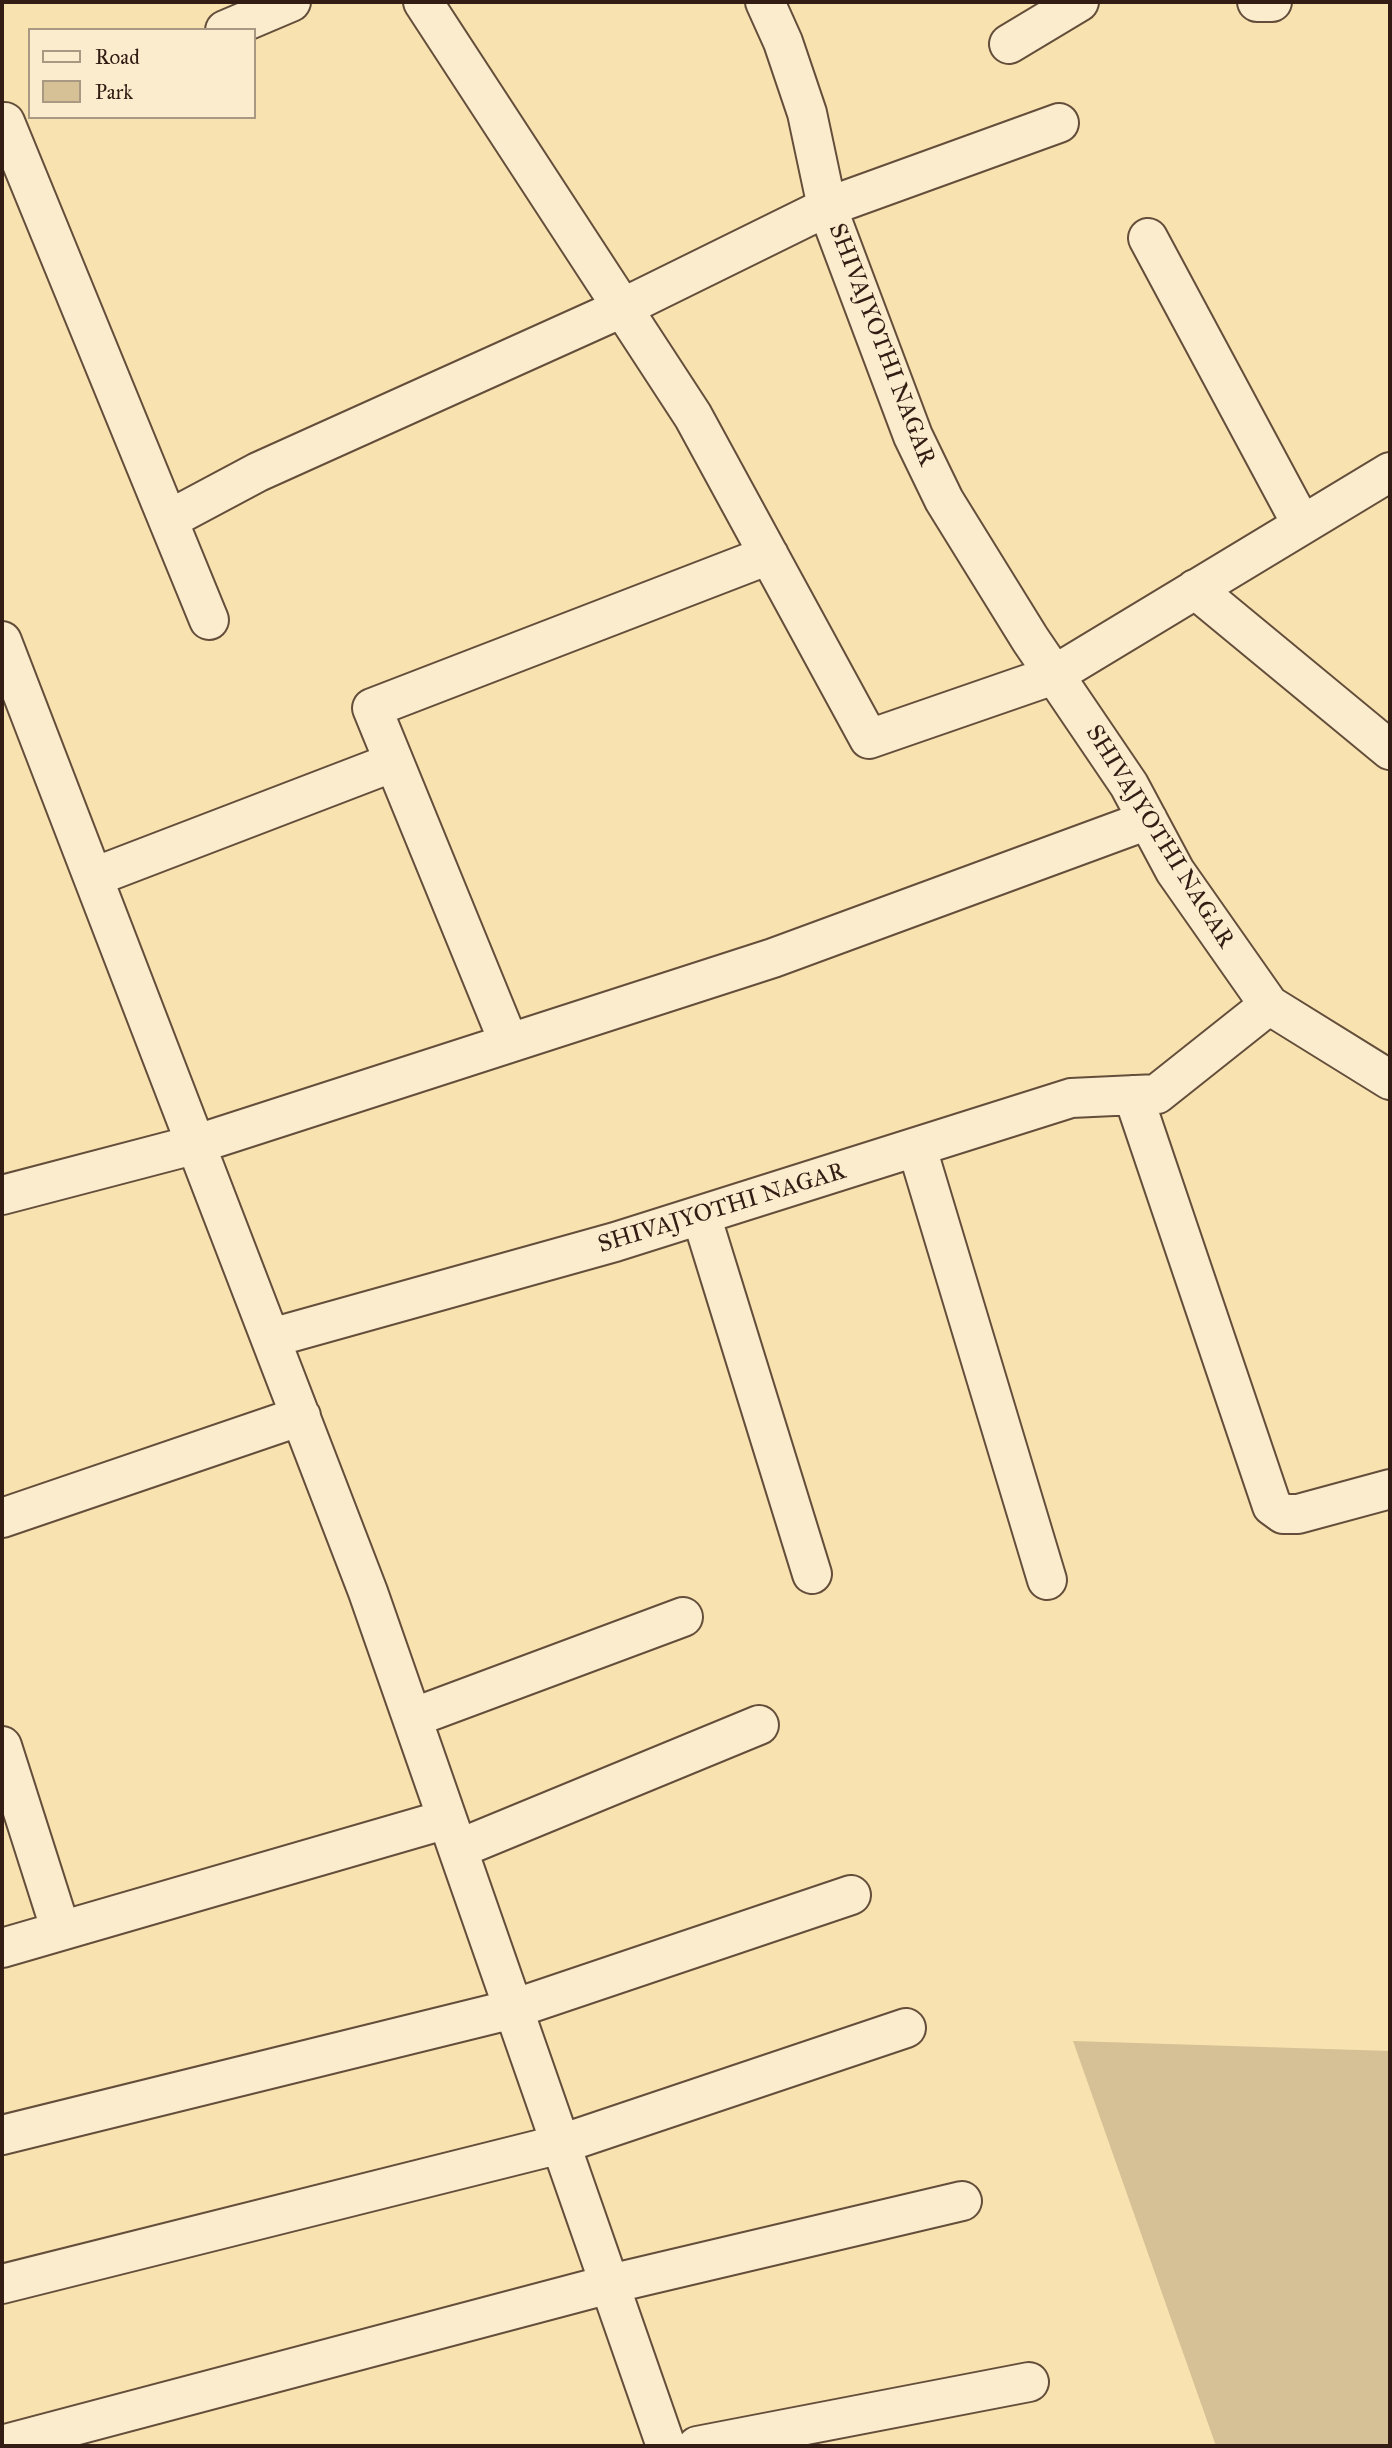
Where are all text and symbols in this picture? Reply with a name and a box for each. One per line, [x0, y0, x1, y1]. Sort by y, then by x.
legend [28, 28, 256, 119]
text: Road [95, 44, 140, 70]
text: Park [95, 79, 133, 105]
street label: SHIVAJYOTHI NAGAR [821, 220, 941, 470]
street label: SHIVAJYOTHI NAGAR [1079, 720, 1239, 954]
street label: SHIVAJYOTHI NAGAR [595, 1158, 849, 1260]

